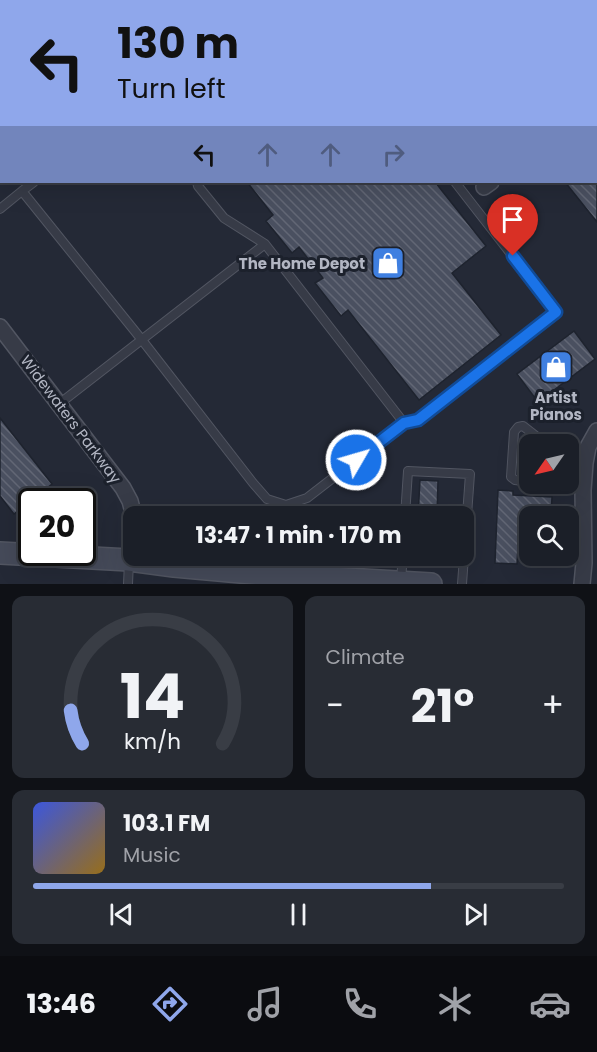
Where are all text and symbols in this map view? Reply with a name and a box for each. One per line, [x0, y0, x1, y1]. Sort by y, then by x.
text: 130 m [117, 14, 239, 73]
icon: left [18, 24, 96, 102]
text: Turn left [117, 70, 226, 107]
icon: left [188, 138, 221, 171]
icon: ahead [251, 138, 284, 171]
icon: ahead [314, 138, 347, 171]
icon: right [377, 138, 410, 171]
pin [487, 194, 538, 256]
icon: arrive [496, 203, 529, 236]
shop icon: The Home Depot [370, 245, 406, 281]
place label: The Home Depot [239, 253, 365, 274]
shop icon: Artist Pianos [538, 349, 574, 385]
street label: Widewaters Parkway [16, 351, 126, 488]
place label: Artist Pianos [530, 387, 582, 425]
position arrow [324, 428, 388, 492]
north arrow [519, 434, 579, 494]
map controls [519, 434, 579, 566]
speed limit sign: 20 [18, 488, 96, 566]
button: search [519, 506, 579, 566]
text: 13:47 · 1 min · 170 m [195, 520, 402, 551]
text: Climate [326, 643, 405, 671]
text: 14 [119, 652, 185, 740]
text: 21° [411, 675, 474, 738]
text: − [326, 682, 344, 729]
text: + [541, 682, 564, 729]
text: km/h [124, 726, 181, 757]
text: 103.1 FM [123, 808, 210, 839]
text: Music [123, 841, 181, 869]
icon: previous [105, 898, 138, 931]
icon: pause [282, 898, 315, 931]
icon: next [459, 898, 492, 931]
icon: directions [149, 983, 191, 1025]
icon: music [244, 983, 286, 1025]
icon: phone [339, 983, 381, 1025]
icon: climate [434, 983, 476, 1025]
icon: car [529, 983, 571, 1025]
text: 13:46 [26, 985, 96, 1022]

